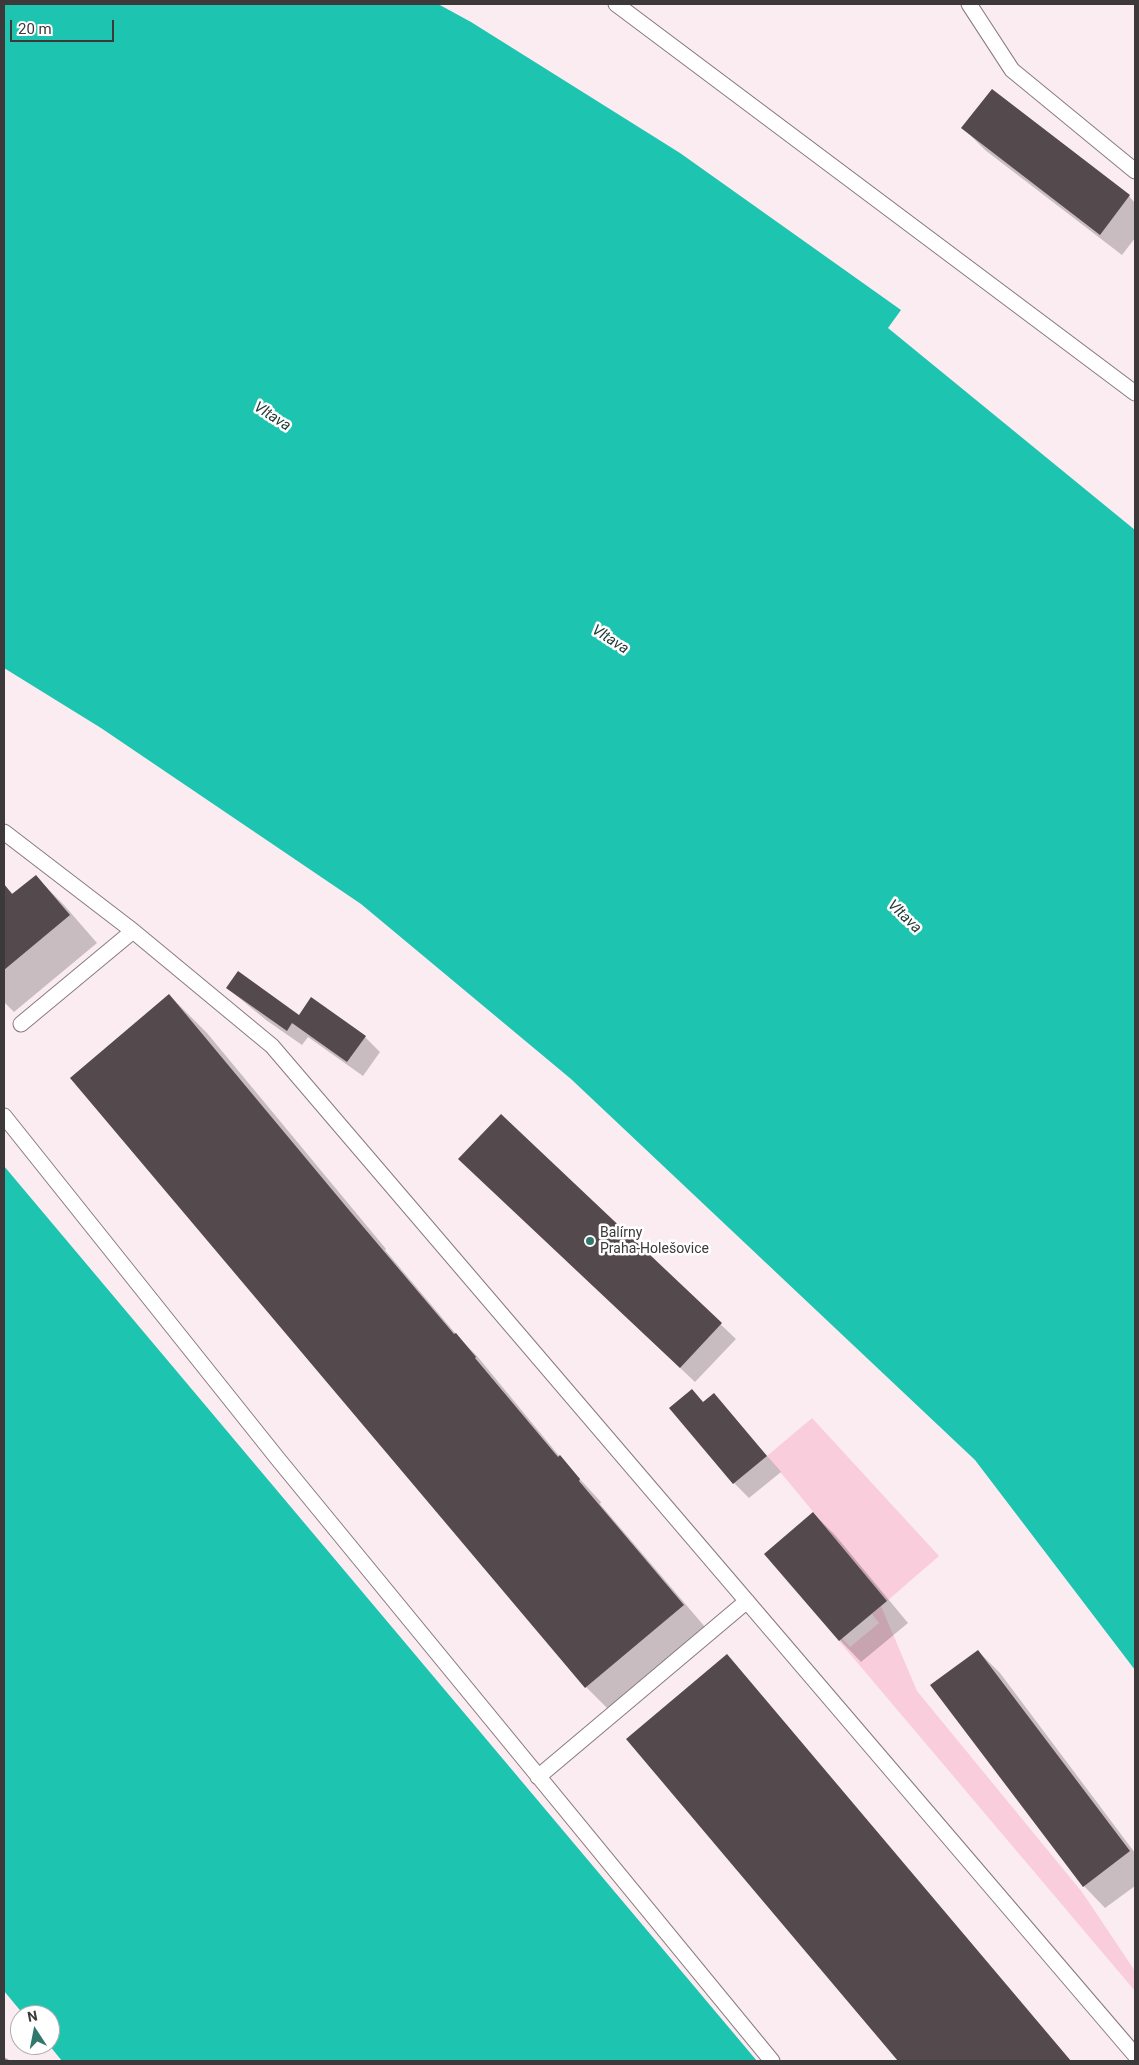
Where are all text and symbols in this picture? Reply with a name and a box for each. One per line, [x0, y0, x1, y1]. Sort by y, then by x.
scale bar [12, 10, 116, 42]
text: 20 m [18, 20, 52, 38]
water label: Vltava [250, 398, 294, 436]
water label: Vltava [588, 621, 632, 659]
water label: Vltava [883, 897, 925, 937]
place label: Balírny Praha-Holešovice [600, 1225, 709, 1258]
marker: Balírny Praha-Holešovice [584, 1235, 596, 1247]
north arrow [10, 2005, 60, 2055]
text: N [26, 2007, 39, 2025]

